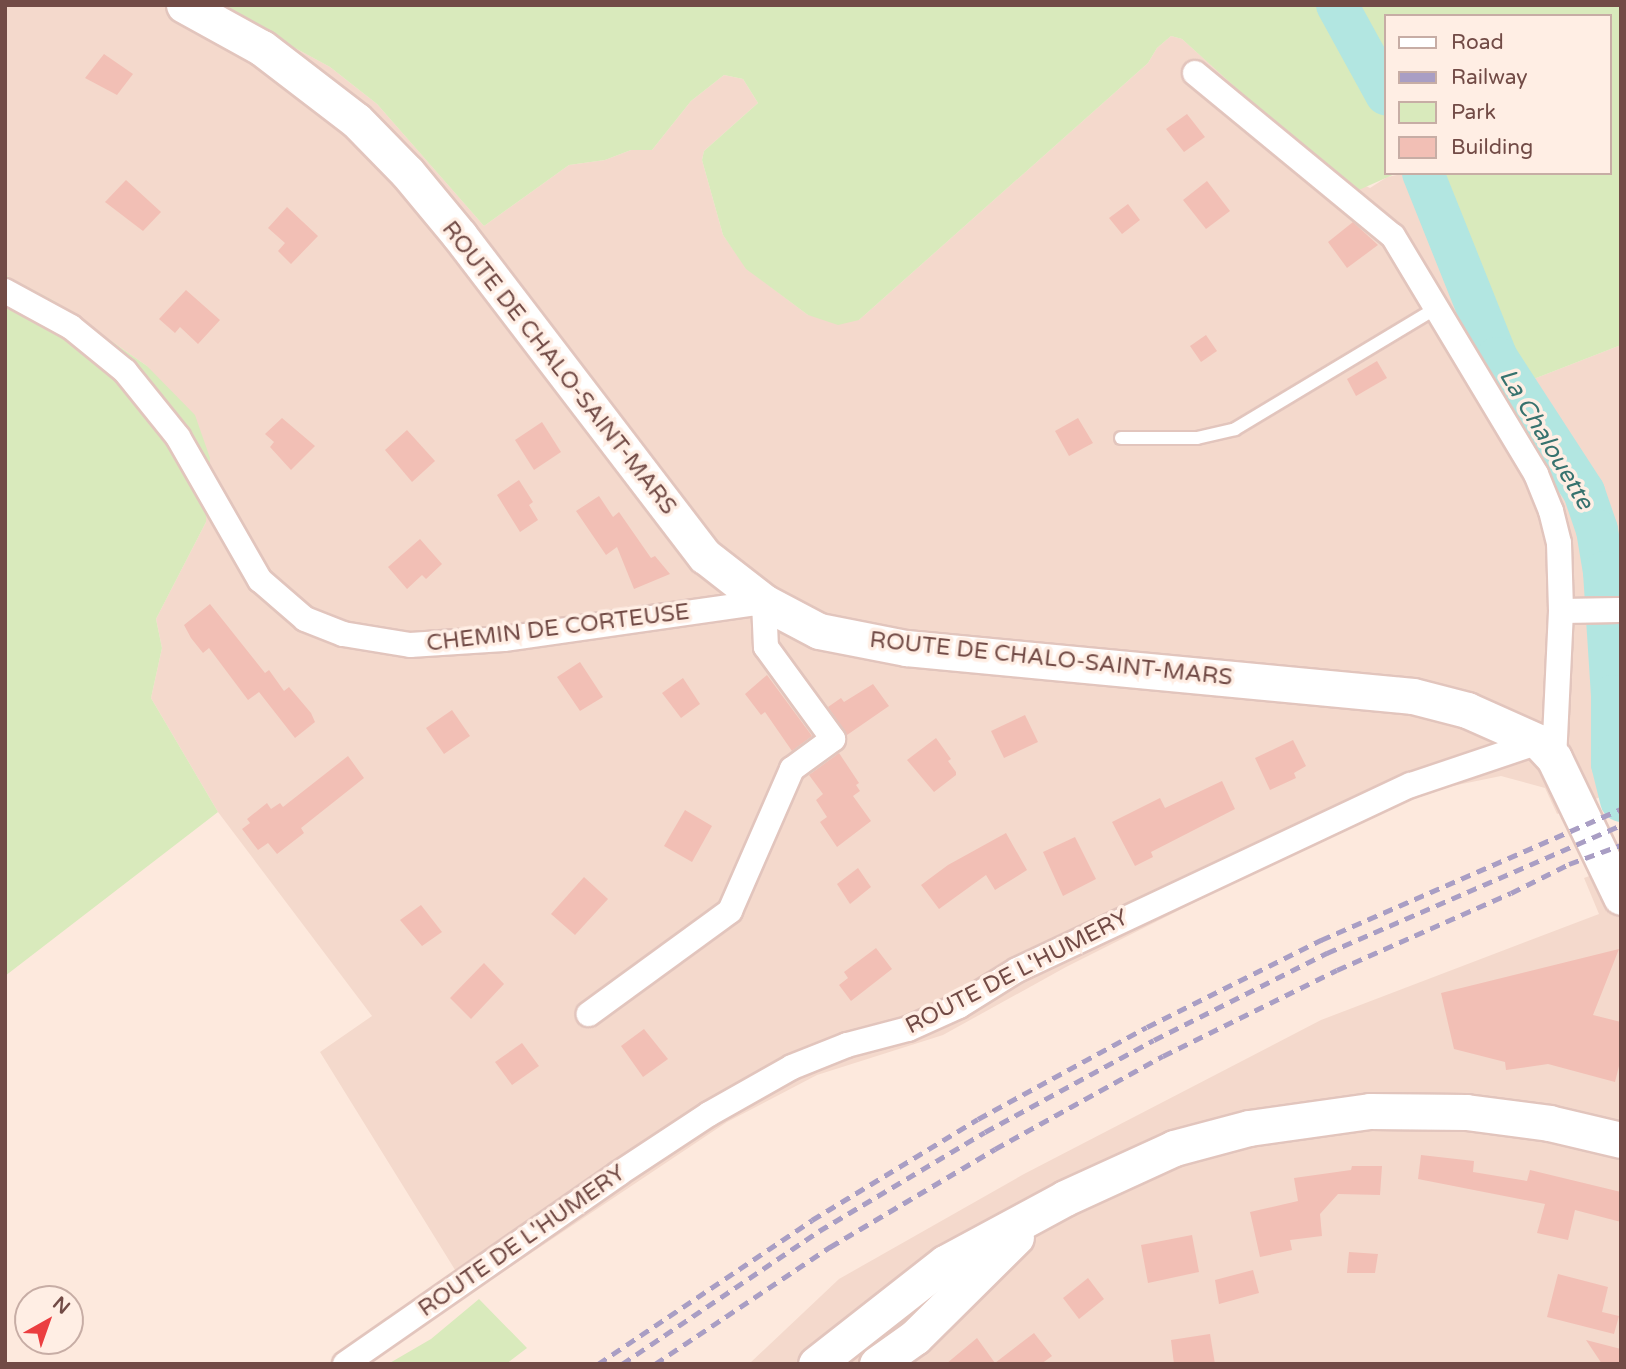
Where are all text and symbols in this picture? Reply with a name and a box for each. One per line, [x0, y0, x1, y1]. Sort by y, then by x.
legend [1384, 14, 1612, 175]
text: Road [1451, 30, 1504, 55]
text: Railway [1451, 65, 1528, 90]
text: Park [1451, 100, 1496, 125]
text: Building [1451, 135, 1533, 160]
street label: ROUTE DE CHALO-SAINT-MARS [436, 216, 682, 520]
water label: La Chalouette [1493, 364, 1599, 514]
street label: CHEMIN DE CORTEUSE [425, 598, 691, 658]
street label: ROUTE DE CHALO-SAINT-MARS [868, 626, 1234, 692]
street label: ROUTE DE L'HUMERY [901, 904, 1133, 1040]
street label: ROUTE DE L'HUMERY [413, 1159, 631, 1323]
north arrow [14, 1285, 84, 1355]
text: N [48, 1292, 74, 1319]

